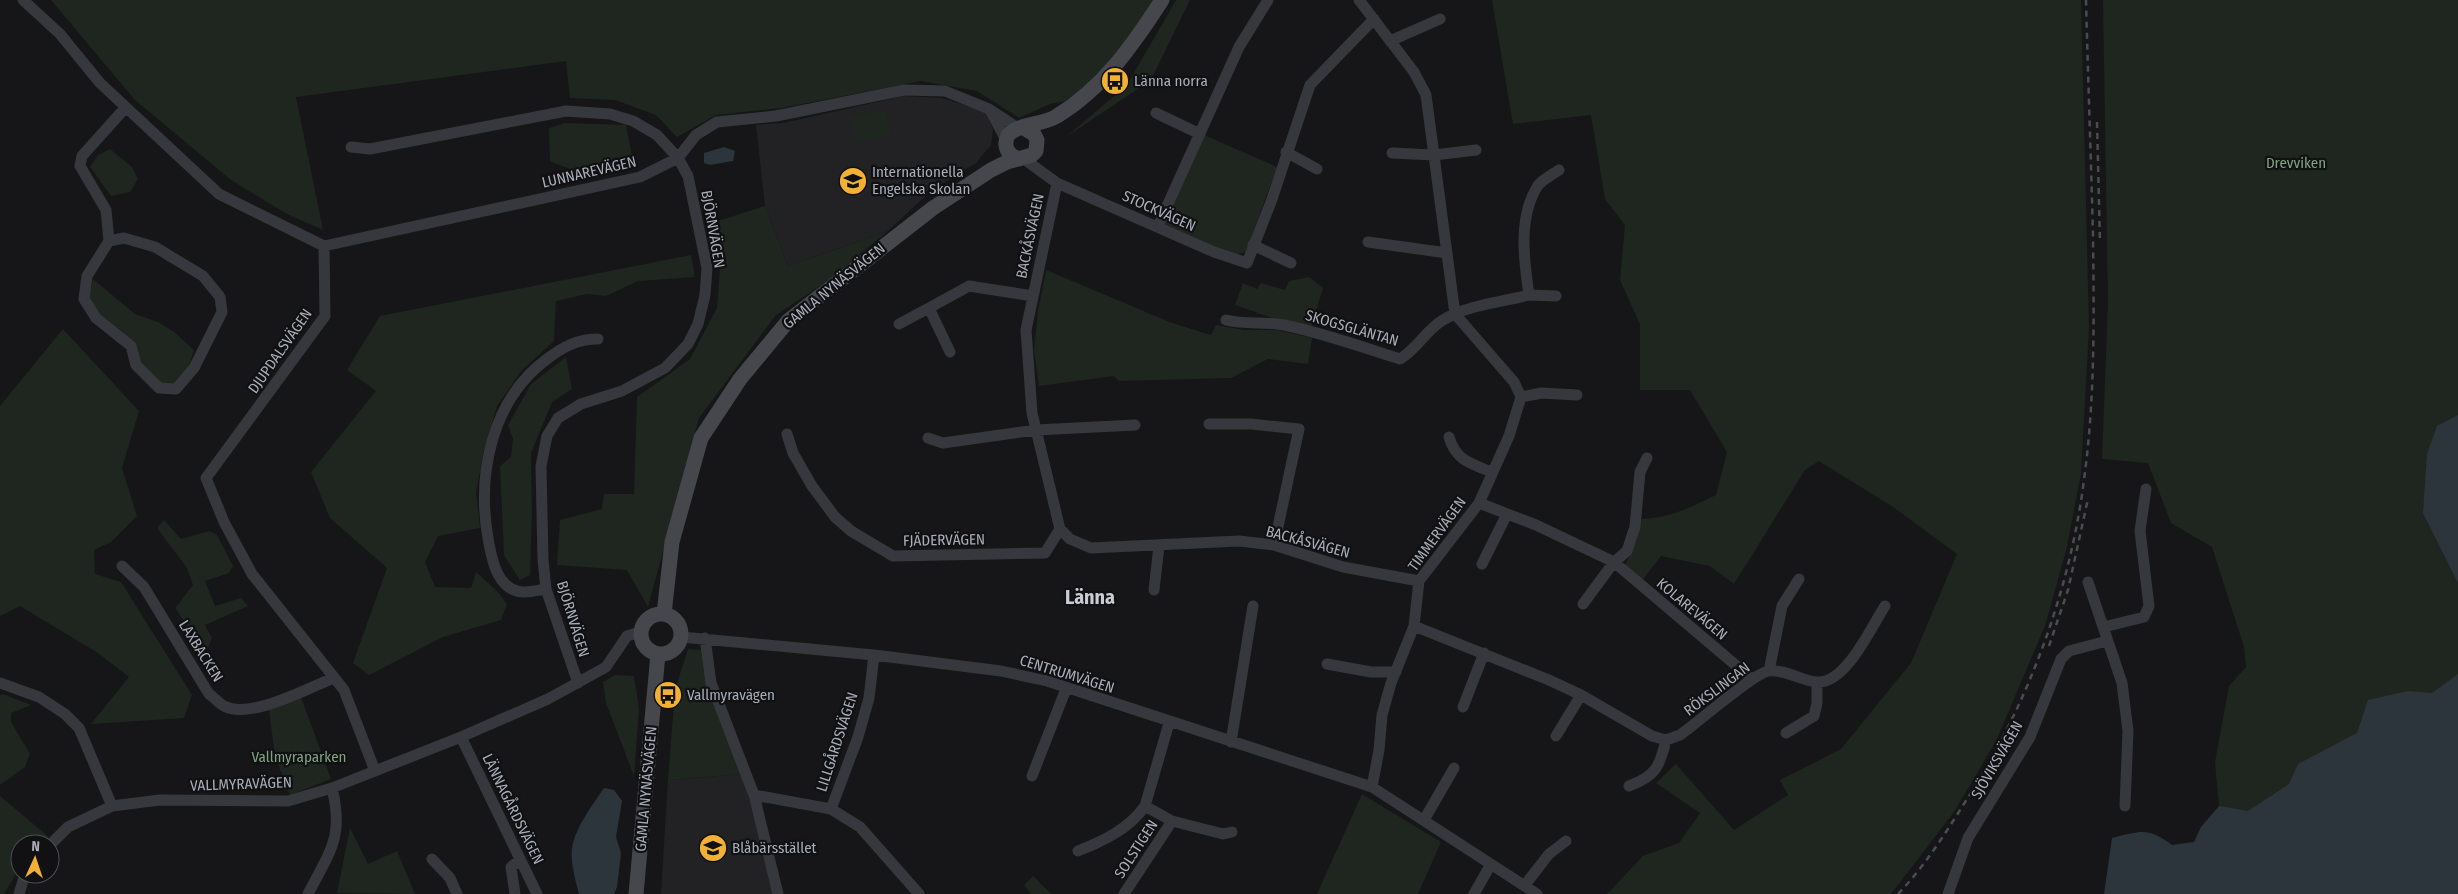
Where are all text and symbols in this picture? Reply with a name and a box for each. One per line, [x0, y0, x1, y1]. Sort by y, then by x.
bus stop icon: Länna norra [1100, 66, 1130, 96]
place label: Länna norra [1134, 72, 1208, 90]
street label: LUNNAREVÄGEN [540, 152, 638, 192]
park label: Drevviken [2266, 154, 2326, 172]
place label: Internationella Engelska Skolan [872, 163, 970, 198]
school or university icon: Internationella Engelska Skolan [838, 166, 868, 196]
street label: STOCKVÄGEN [1120, 187, 1198, 235]
street label: BJÖRNVÄGEN [697, 189, 729, 269]
street label: BACKÅSVÄGEN [1012, 192, 1048, 280]
street label: GAMLA NYNÄSVÄGEN [779, 239, 889, 333]
street label: DJUPDALSVÄGEN [244, 305, 316, 397]
street label: SKOGSGLÄNTAN [1303, 306, 1401, 350]
street label: TIMMERVÄGEN [1404, 493, 1470, 575]
street label: BACKÅSVÄGEN [1264, 522, 1352, 562]
street label: FJÄDERVÄGEN [903, 530, 985, 550]
street label: KOLAREVÄGEN [1653, 574, 1731, 644]
street label: BJÖRNVÄGEN [553, 579, 593, 659]
district label: Länna [1065, 585, 1115, 609]
street label: LAXBACKEN [175, 617, 227, 685]
street label: CENTRUMVÄGEN [1017, 651, 1117, 697]
street label: RÖKSLINGAN [1680, 658, 1754, 720]
bus stop icon: Vallmyravägen [653, 680, 683, 710]
place label: Vallmyravägen [687, 686, 775, 704]
street label: LILLGÅRDSVÄGEN [812, 690, 862, 794]
street label: SJÖVIKSVÄGEN [1967, 718, 2027, 802]
street label: GAMLA NYNÄSVÄGEN [632, 726, 660, 852]
park label: Vallmyraparken [252, 748, 347, 766]
street label: LÄNNAGÅRDSVÄGEN [478, 751, 548, 867]
street label: VALLMYRAVÄGEN [190, 773, 292, 795]
street label: SOLSTIGEN [1110, 816, 1162, 882]
school or university icon: Blåbärsstället [698, 833, 728, 863]
north arrow [10, 834, 60, 884]
text: N [31, 838, 40, 855]
place label: Blåbärsstället [732, 839, 817, 857]

